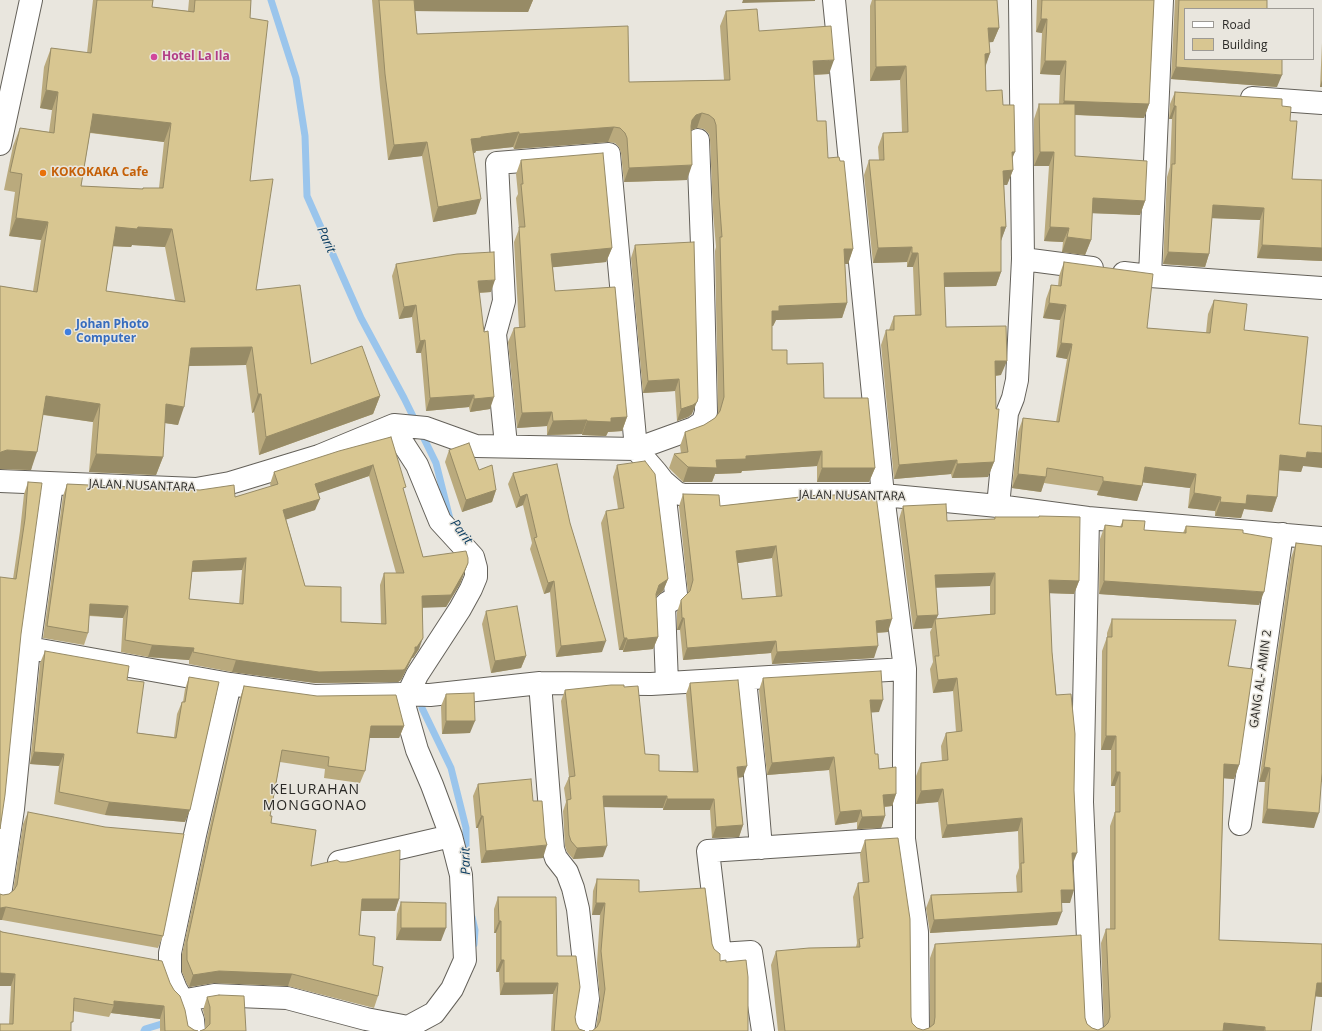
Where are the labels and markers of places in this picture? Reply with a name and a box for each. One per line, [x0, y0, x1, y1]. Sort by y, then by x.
place label: Hotel La Ila [162, 50, 230, 64]
marker: Hotel La Ila [149, 52, 159, 62]
place label: KOKOKAKA Cafe [51, 166, 148, 180]
marker: KOKOKAKA Cafe [38, 168, 48, 178]
place label: Johan Photo Computer [76, 318, 149, 346]
marker: Johan Photo Computer [63, 327, 73, 337]

